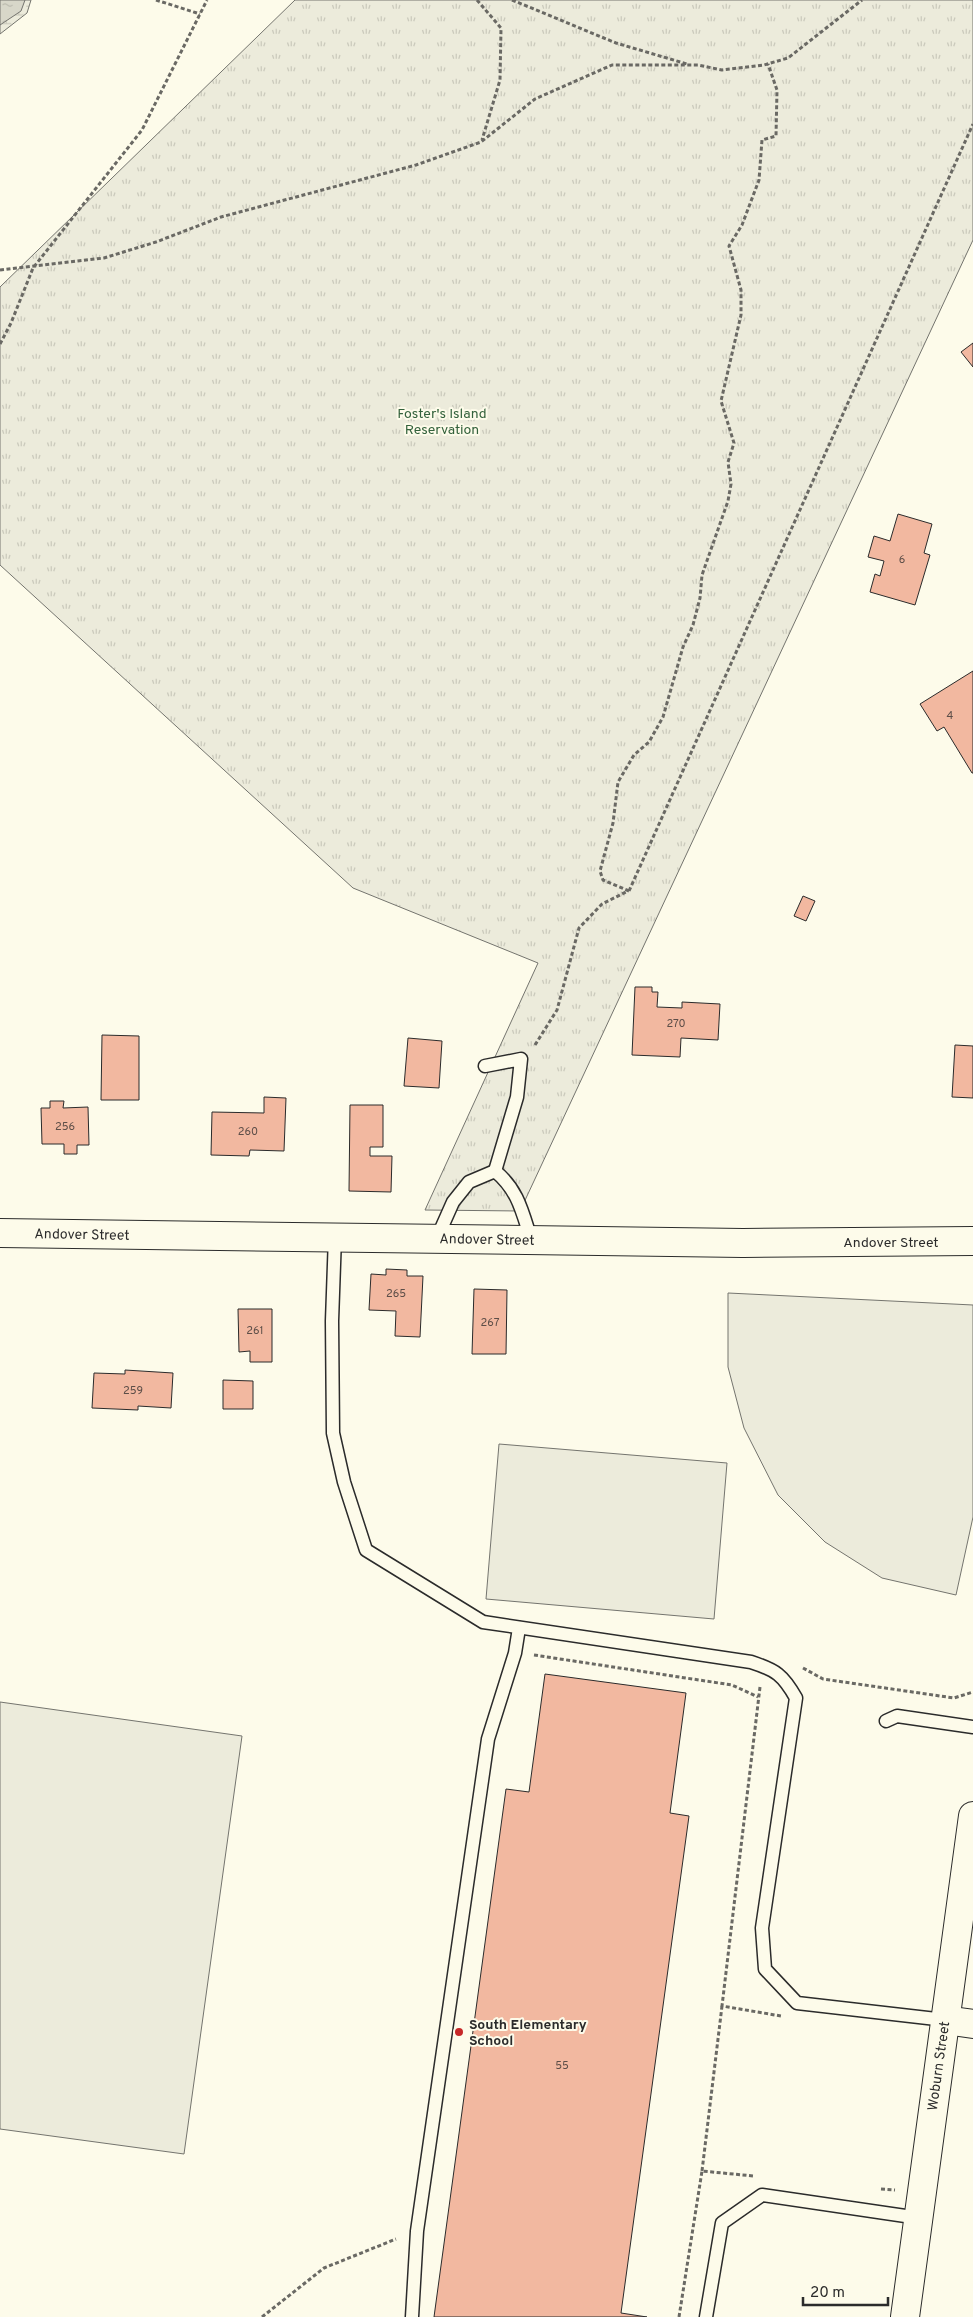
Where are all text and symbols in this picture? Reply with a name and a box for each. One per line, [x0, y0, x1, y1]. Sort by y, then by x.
park label: Foster's Island Reservation [397, 406, 487, 439]
house number: 6 [899, 553, 905, 567]
house number: 4 [947, 709, 954, 723]
house number: 270 [666, 1017, 686, 1031]
house number: 256 [55, 1120, 75, 1134]
house number: 260 [238, 1125, 258, 1139]
street label: Andover Street [34, 1226, 130, 1245]
street label: Andover Street [439, 1231, 535, 1250]
street label: Andover Street [843, 1235, 939, 1252]
house number: 265 [386, 1287, 406, 1301]
house number: 267 [481, 1316, 500, 1330]
house number: 261 [246, 1324, 264, 1338]
house number: 259 [123, 1384, 143, 1398]
place label: South Elementary School [469, 2017, 587, 2050]
street label: Woburn Street [925, 2020, 954, 2112]
marker: South Elementary School [453, 2026, 465, 2038]
house number: 55 [555, 2059, 569, 2073]
scale bar [803, 2274, 888, 2306]
text: 20 m [810, 2284, 845, 2303]

